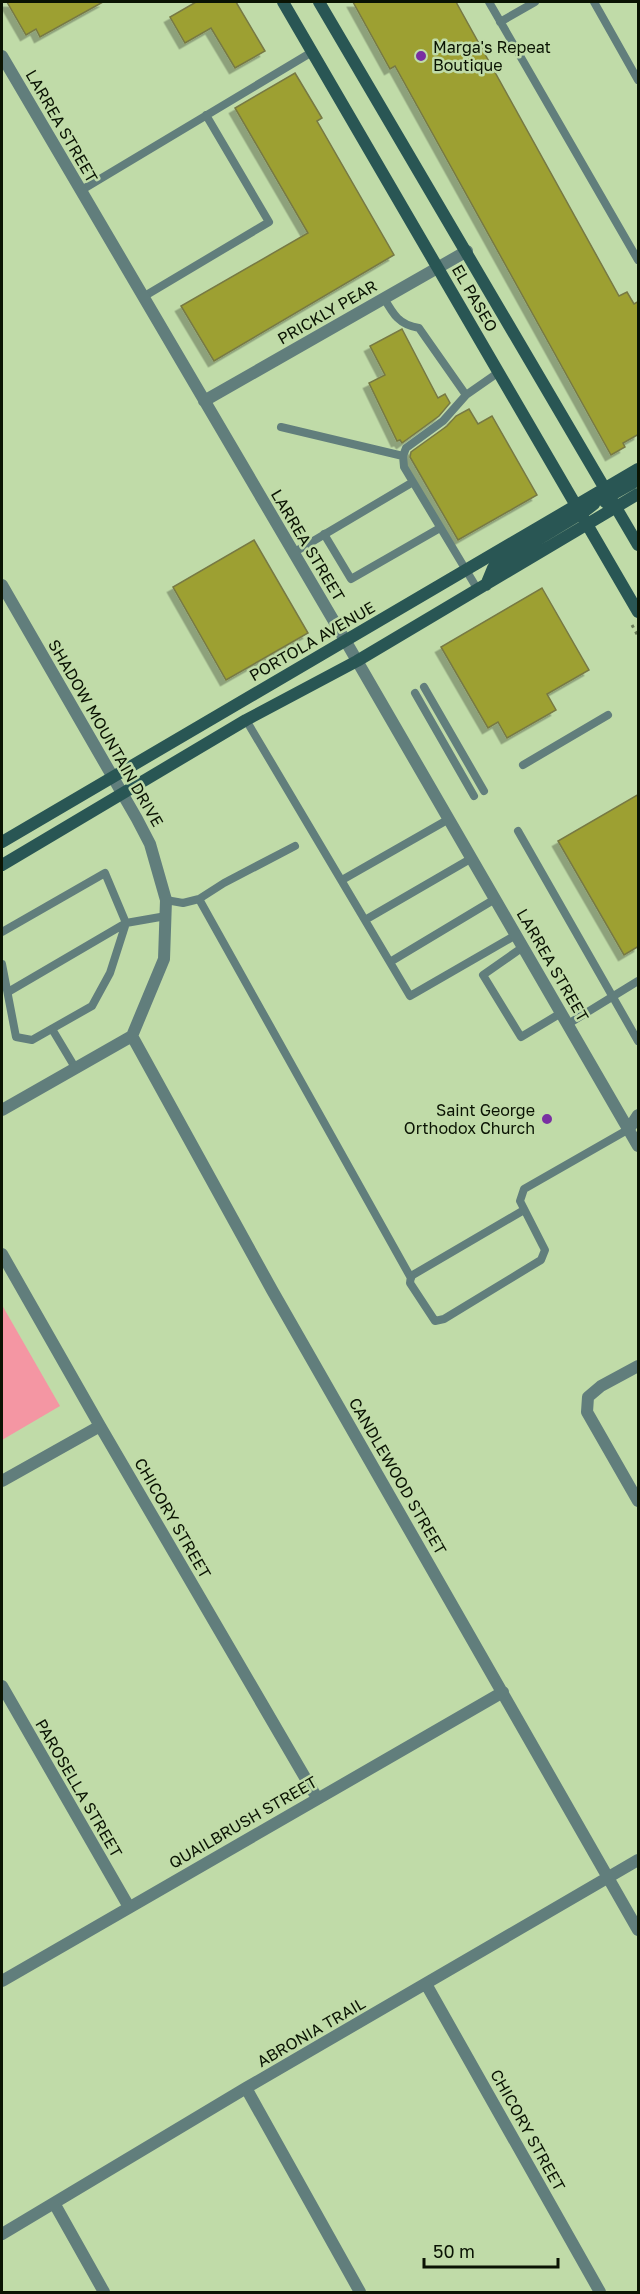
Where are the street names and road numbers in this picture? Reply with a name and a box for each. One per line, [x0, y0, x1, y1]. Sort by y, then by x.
street label: LARREA STREET [22, 66, 102, 186]
street label: EL PASEO [448, 261, 502, 335]
street label: PRICKLY PEAR [274, 275, 380, 349]
street label: LARREA STREET [267, 485, 349, 605]
street label: PORTOLA AVENUE [245, 597, 379, 685]
street label: SHADOW MOUNTAIN DRIVE [44, 636, 168, 830]
street label: LARREA STREET [513, 905, 593, 1025]
street label: CANDLEWOOD STREET [345, 1394, 451, 1558]
street label: CHICORY STREET [130, 1454, 216, 1582]
street label: PAROSELLA STREET [31, 1715, 127, 1861]
street label: QUAILBRUSH STREET [165, 1771, 321, 1873]
street label: ABRONIA TRAIL [253, 1993, 369, 2071]
street label: CHICORY STREET [486, 2066, 570, 2194]

